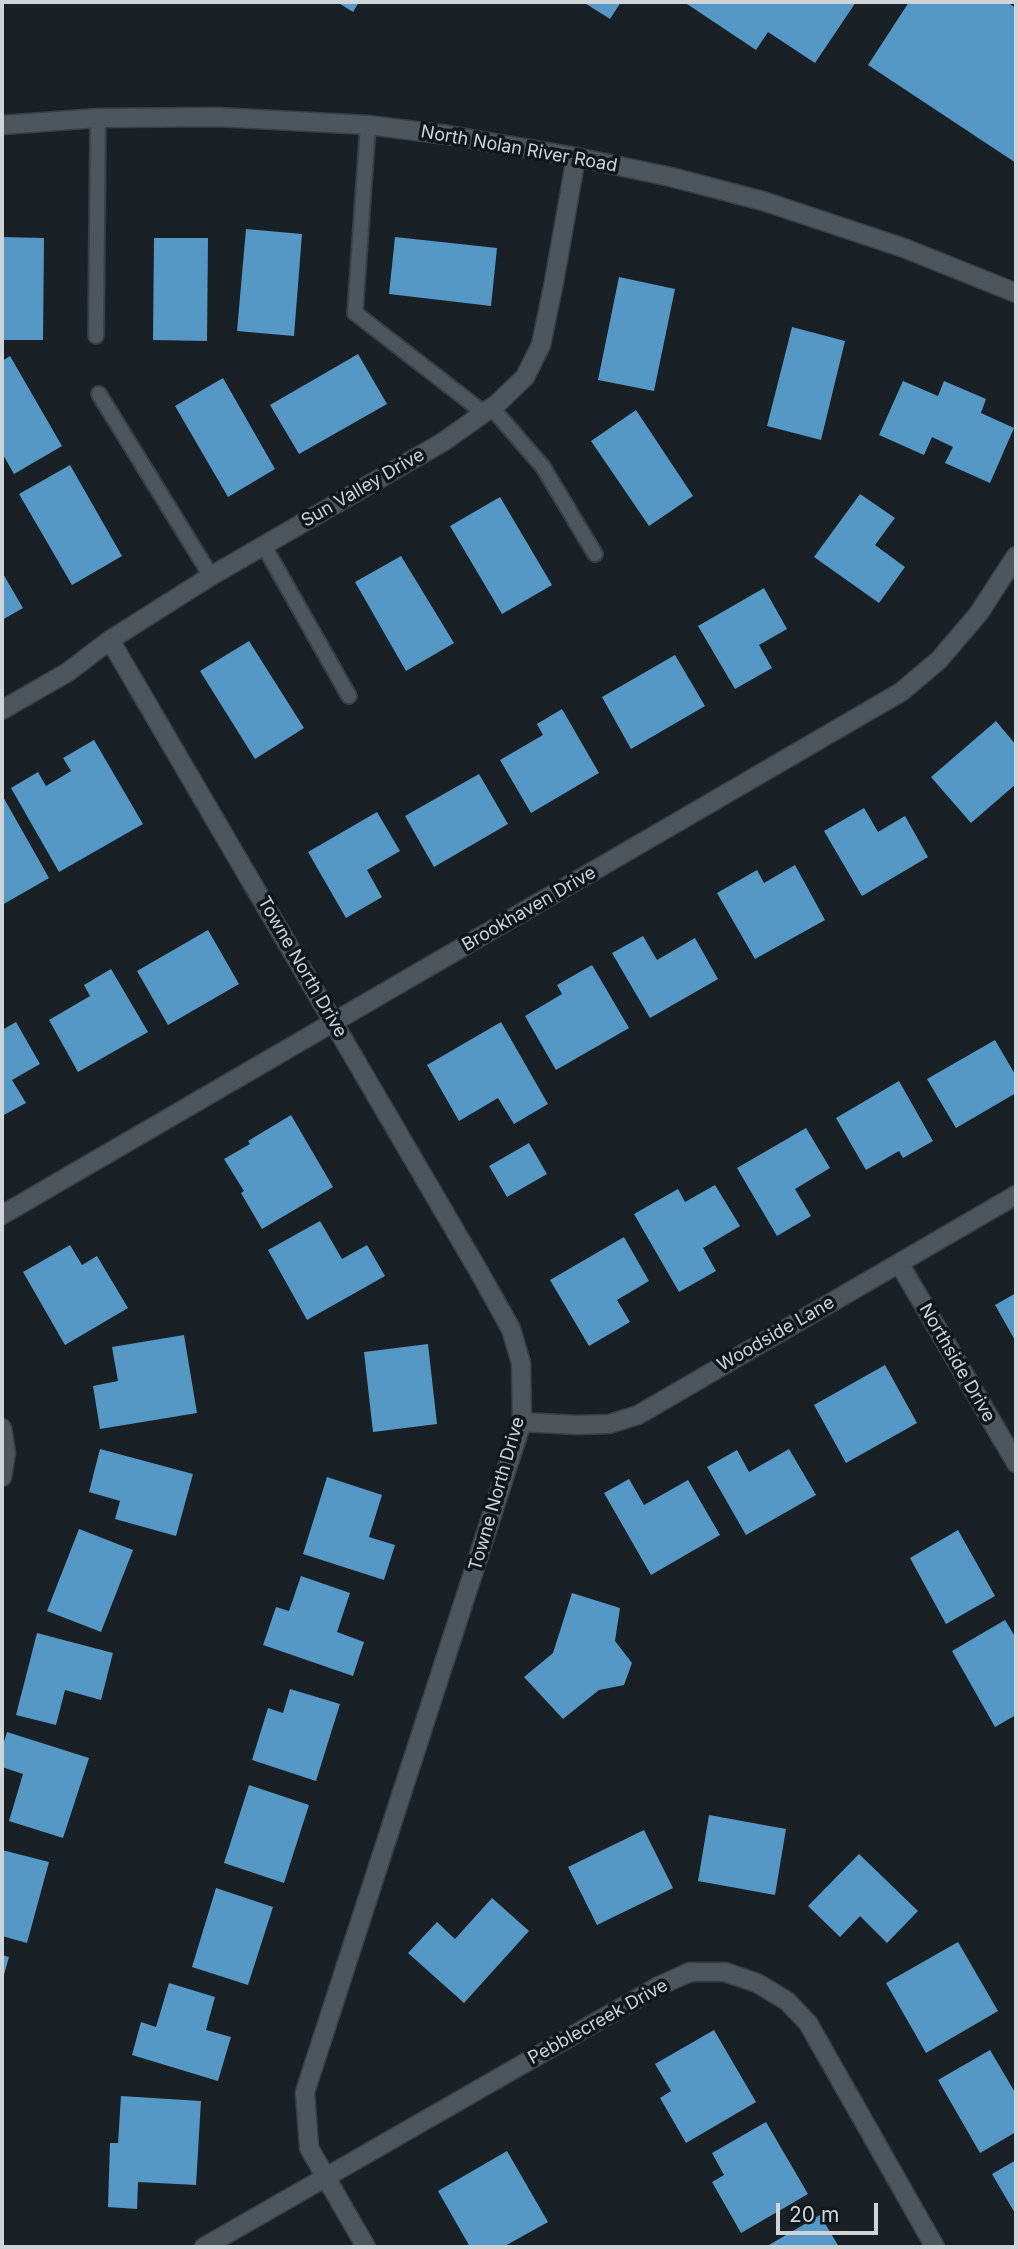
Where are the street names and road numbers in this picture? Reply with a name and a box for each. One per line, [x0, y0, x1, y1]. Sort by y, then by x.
street label: North Nolan River Road [419, 121, 619, 177]
street label: Sun Valley Drive [298, 444, 428, 532]
street label: Brookhaven Drive [458, 862, 600, 956]
street label: Towne North Drive [253, 893, 351, 1041]
street label: Woodside Lane [714, 1292, 838, 1376]
street label: Northside Drive [914, 1300, 1000, 1426]
street label: Towne North Drive [465, 1414, 529, 1574]
street label: Pebblecreek Drive [524, 1975, 672, 2069]

